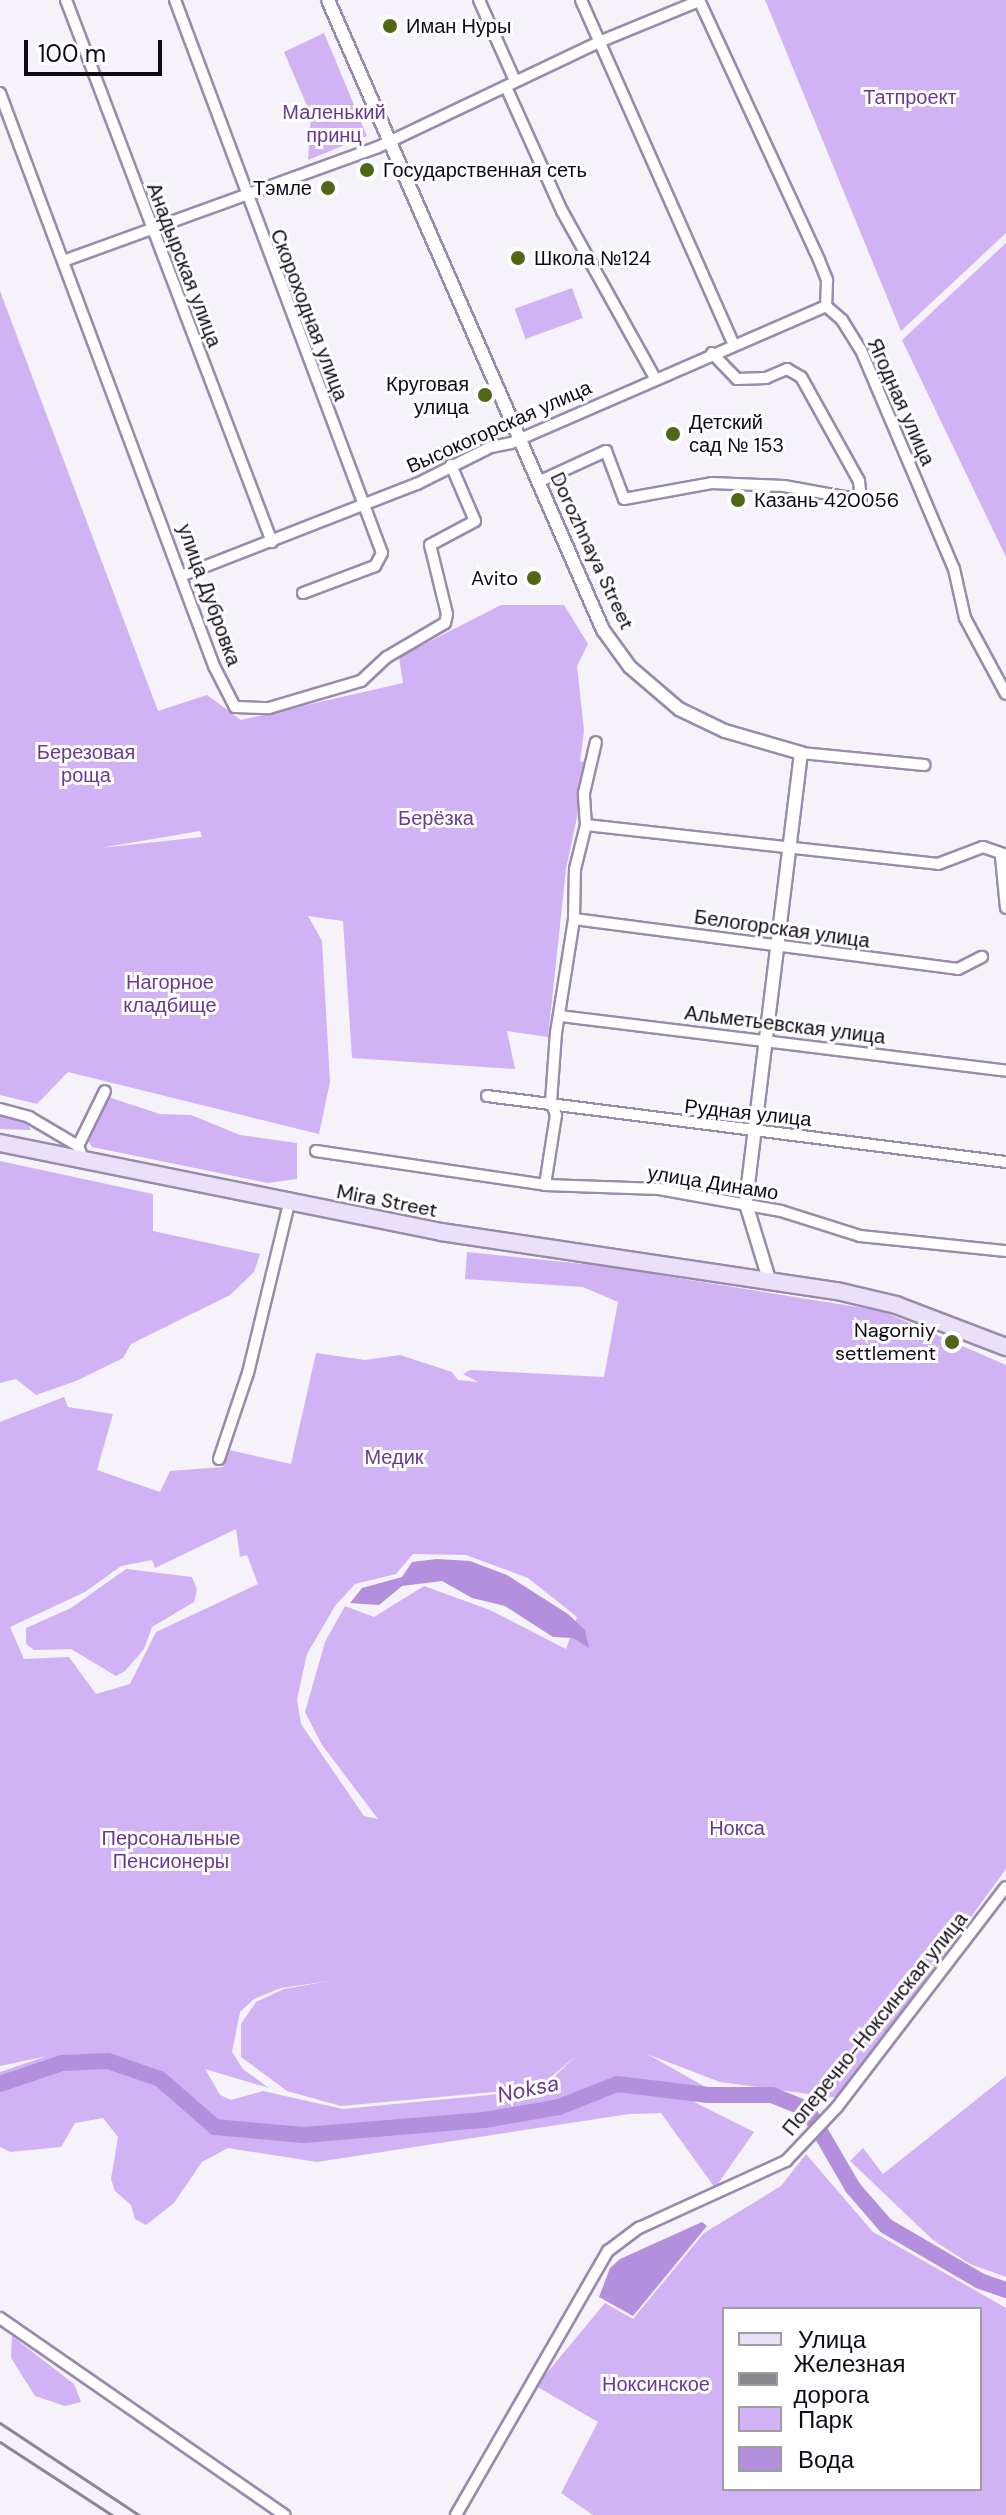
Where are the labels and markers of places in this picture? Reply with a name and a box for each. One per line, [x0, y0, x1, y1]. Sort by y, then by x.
place label: Иман Нуры [406, 14, 511, 38]
marker: Иман Нуры [381, 17, 399, 35]
place label: Государственная сеть [383, 158, 587, 182]
marker: Государственная сеть [358, 161, 376, 179]
place label: Тэмле [253, 176, 312, 200]
marker: Тэмле [319, 179, 337, 197]
place label: Школа №124 [534, 246, 651, 270]
marker: Школа №124 [509, 249, 527, 267]
place label: Круговая улица [386, 372, 469, 419]
marker: Круговая улица [476, 386, 494, 404]
place label: Детский сад № 153 [689, 410, 784, 457]
marker: Детский сад № 153 [664, 425, 682, 443]
place label: Казань 420056 [754, 488, 899, 512]
marker: Казань 420056 [729, 491, 747, 509]
place label: Avito [471, 566, 518, 590]
marker: Avito [525, 569, 543, 587]
place label: Nagorniy settlement [835, 1318, 936, 1365]
marker: Nagorniy settlement [943, 1333, 961, 1351]

